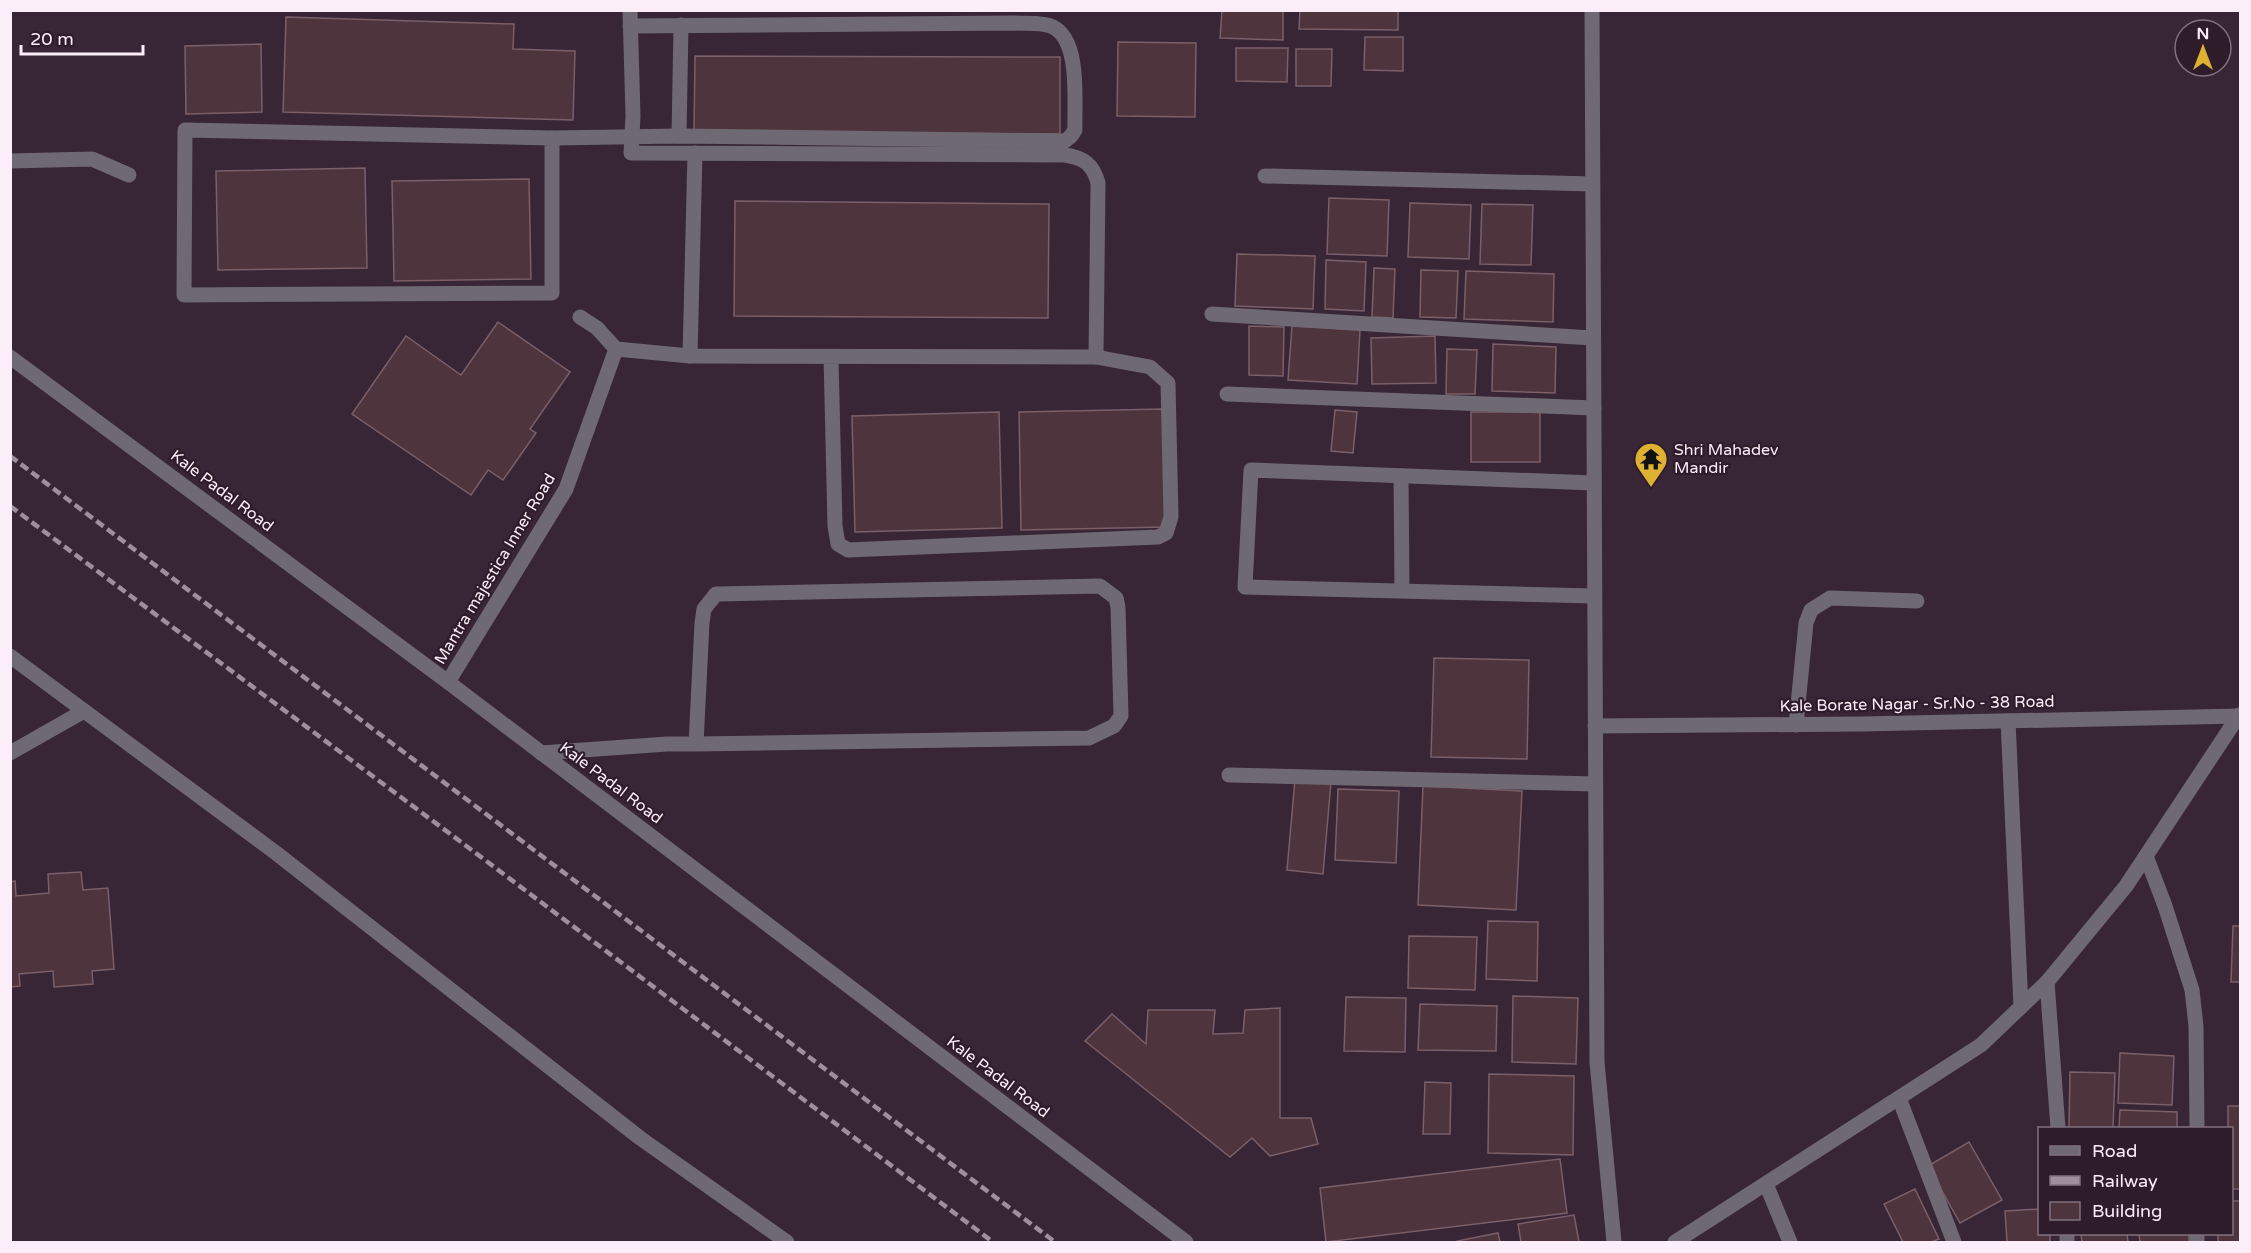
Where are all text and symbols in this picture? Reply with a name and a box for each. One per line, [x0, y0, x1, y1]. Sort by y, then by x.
scale bar [21, 18, 142, 56]
north arrow [2173, 18, 2233, 78]
text: N [2197, 24, 2209, 44]
text: 20 m [30, 28, 74, 50]
place label: Shri Mahadev Mandir [1674, 440, 1779, 478]
temple icon: Shri Mahadev Mandir [1633, 441, 1669, 488]
street label: Kale Padal Road [167, 446, 277, 536]
street label: Mantra majestica Inner Road [430, 470, 560, 668]
street label: Kale Borate Nagar - Sr.No - 38 Road [1779, 692, 2055, 716]
street label: Kale Padal Road [556, 738, 666, 828]
street label: Kale Padal Road [943, 1032, 1053, 1122]
legend [2038, 1127, 2233, 1235]
text: Road [2092, 1140, 2137, 1162]
text: Railway [2092, 1170, 2158, 1192]
text: Building [2092, 1200, 2162, 1222]

